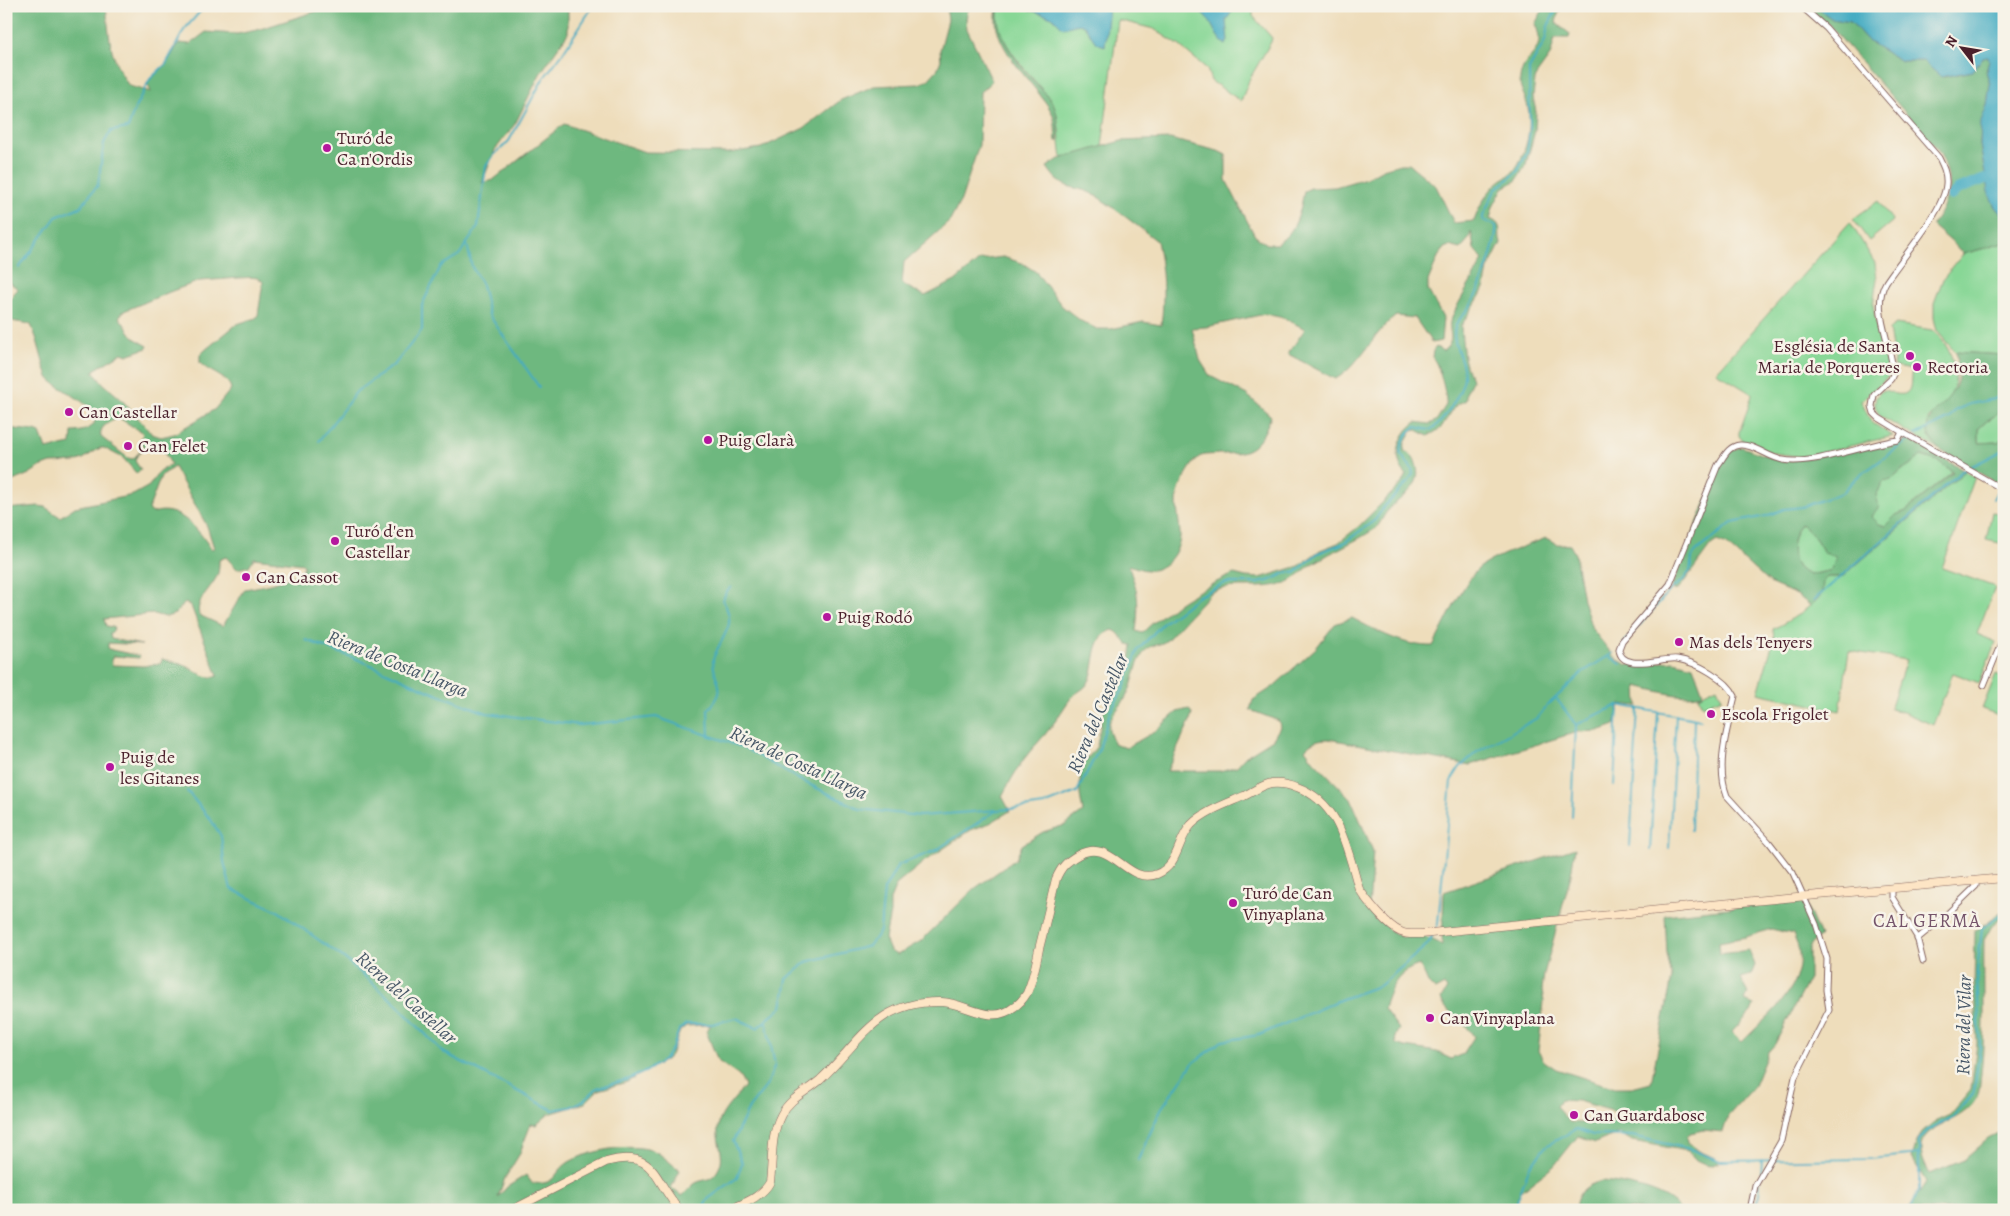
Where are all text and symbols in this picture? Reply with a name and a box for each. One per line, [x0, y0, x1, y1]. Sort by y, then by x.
north arrow [1938, 22, 1988, 72]
text: N [1941, 32, 1962, 51]
place label: Turó de Ca n'Ordis [337, 126, 413, 171]
marker: Turó de Ca n'Ordis [321, 142, 333, 154]
place label: Església de Santa Maria de Porqueres [1757, 334, 1901, 379]
marker: Església de Santa Maria de Porqueres [1904, 350, 1916, 362]
place label: Rectoria [1927, 355, 1989, 379]
marker: Rectoria [1911, 361, 1923, 373]
place label: Can Castellar [79, 400, 177, 424]
marker: Can Castellar [63, 406, 75, 418]
place label: Puig Clarà [718, 428, 795, 452]
place label: Can Felet [138, 434, 206, 458]
marker: Puig Clarà [702, 434, 714, 446]
marker: Can Felet [122, 440, 134, 452]
place label: Turó d'en Castellar [345, 519, 414, 564]
marker: Turó d'en Castellar [329, 535, 341, 547]
place label: Can Cassot [256, 565, 338, 589]
marker: Can Cassot [240, 571, 252, 583]
place label: Puig Rodó [837, 605, 912, 629]
marker: Puig Rodó [821, 611, 833, 623]
water label: Riera de Costa Llarga [324, 624, 472, 704]
place label: Mas dels Tenyers [1689, 630, 1812, 654]
marker: Mas dels Tenyers [1673, 636, 1685, 648]
water label: Riera del Castellar [1061, 648, 1135, 777]
place label: Escola Frigolet [1721, 702, 1829, 726]
marker: Escola Frigolet [1705, 708, 1717, 720]
water label: Riera de Costa Llarga [726, 720, 872, 806]
place label: Puig de les Gitanes [120, 745, 199, 790]
marker: Puig de les Gitanes [104, 761, 116, 773]
place label: Turó de Can Vinyaplana [1242, 881, 1332, 926]
marker: Turó de Can Vinyaplana [1227, 897, 1239, 909]
district label: CAL GERMÀ [1873, 908, 1981, 934]
water label: Riera del Castellar [350, 945, 464, 1051]
water label: Riera del Vilar [1950, 973, 1978, 1075]
place label: Can Vinyaplana [1440, 1006, 1555, 1030]
marker: Can Vinyaplana [1424, 1012, 1436, 1024]
place label: Can Guardabosc [1584, 1103, 1705, 1127]
marker: Can Guardabosc [1568, 1109, 1580, 1121]

